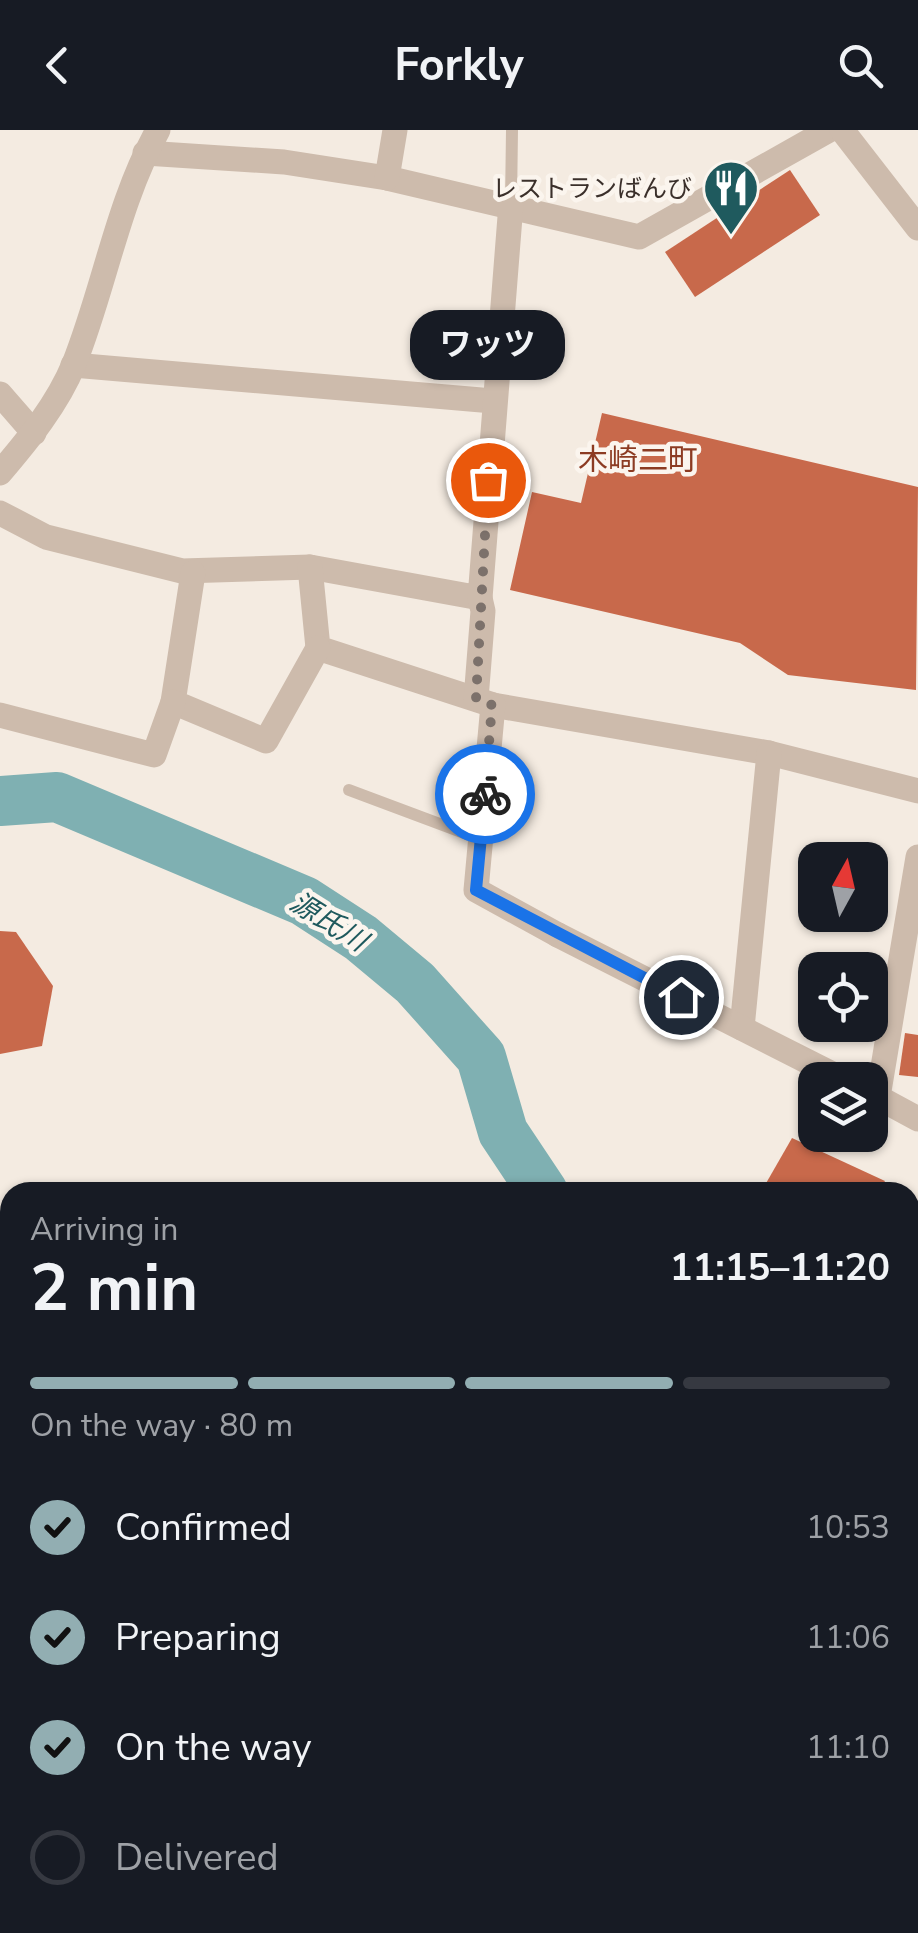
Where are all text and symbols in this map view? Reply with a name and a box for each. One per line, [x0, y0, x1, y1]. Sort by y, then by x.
text: Forkly [394, 35, 524, 96]
icon: back [30, 38, 85, 93]
icon: search [833, 38, 888, 93]
restaurant icon: レストランばんび [701, 158, 761, 237]
place label: レストランばんび [492, 172, 692, 206]
callout: ワッツ [410, 310, 566, 380]
text: ワッツ [439, 323, 536, 366]
pin [446, 438, 531, 523]
district label: 木崎二町 [578, 440, 698, 481]
icon: bag [461, 453, 516, 508]
courier [435, 744, 535, 844]
icon: bike [458, 767, 513, 822]
north arrow [798, 842, 888, 932]
map controls [798, 842, 888, 1152]
water label: 源氏川 [283, 883, 377, 962]
button: locate [798, 952, 888, 1042]
pin [639, 955, 724, 1040]
icon: home [654, 970, 709, 1025]
button: layers [798, 1062, 888, 1152]
text: Arriving in [30, 1208, 178, 1251]
text: 11:15–11:20 [670, 1242, 890, 1293]
text: 2 min [30, 1244, 198, 1333]
text: On the way · 80 m [30, 1404, 293, 1447]
icon: check [30, 1500, 85, 1555]
text: Confirmed [115, 1502, 292, 1553]
text: 10:53 [806, 1506, 890, 1549]
icon: check [30, 1610, 85, 1665]
text: Preparing [115, 1612, 281, 1663]
text: 11:06 [806, 1616, 890, 1659]
icon: check [30, 1720, 85, 1775]
text: On the way [115, 1722, 311, 1773]
text: 11:10 [806, 1726, 890, 1769]
text: Delivered [115, 1832, 279, 1883]

